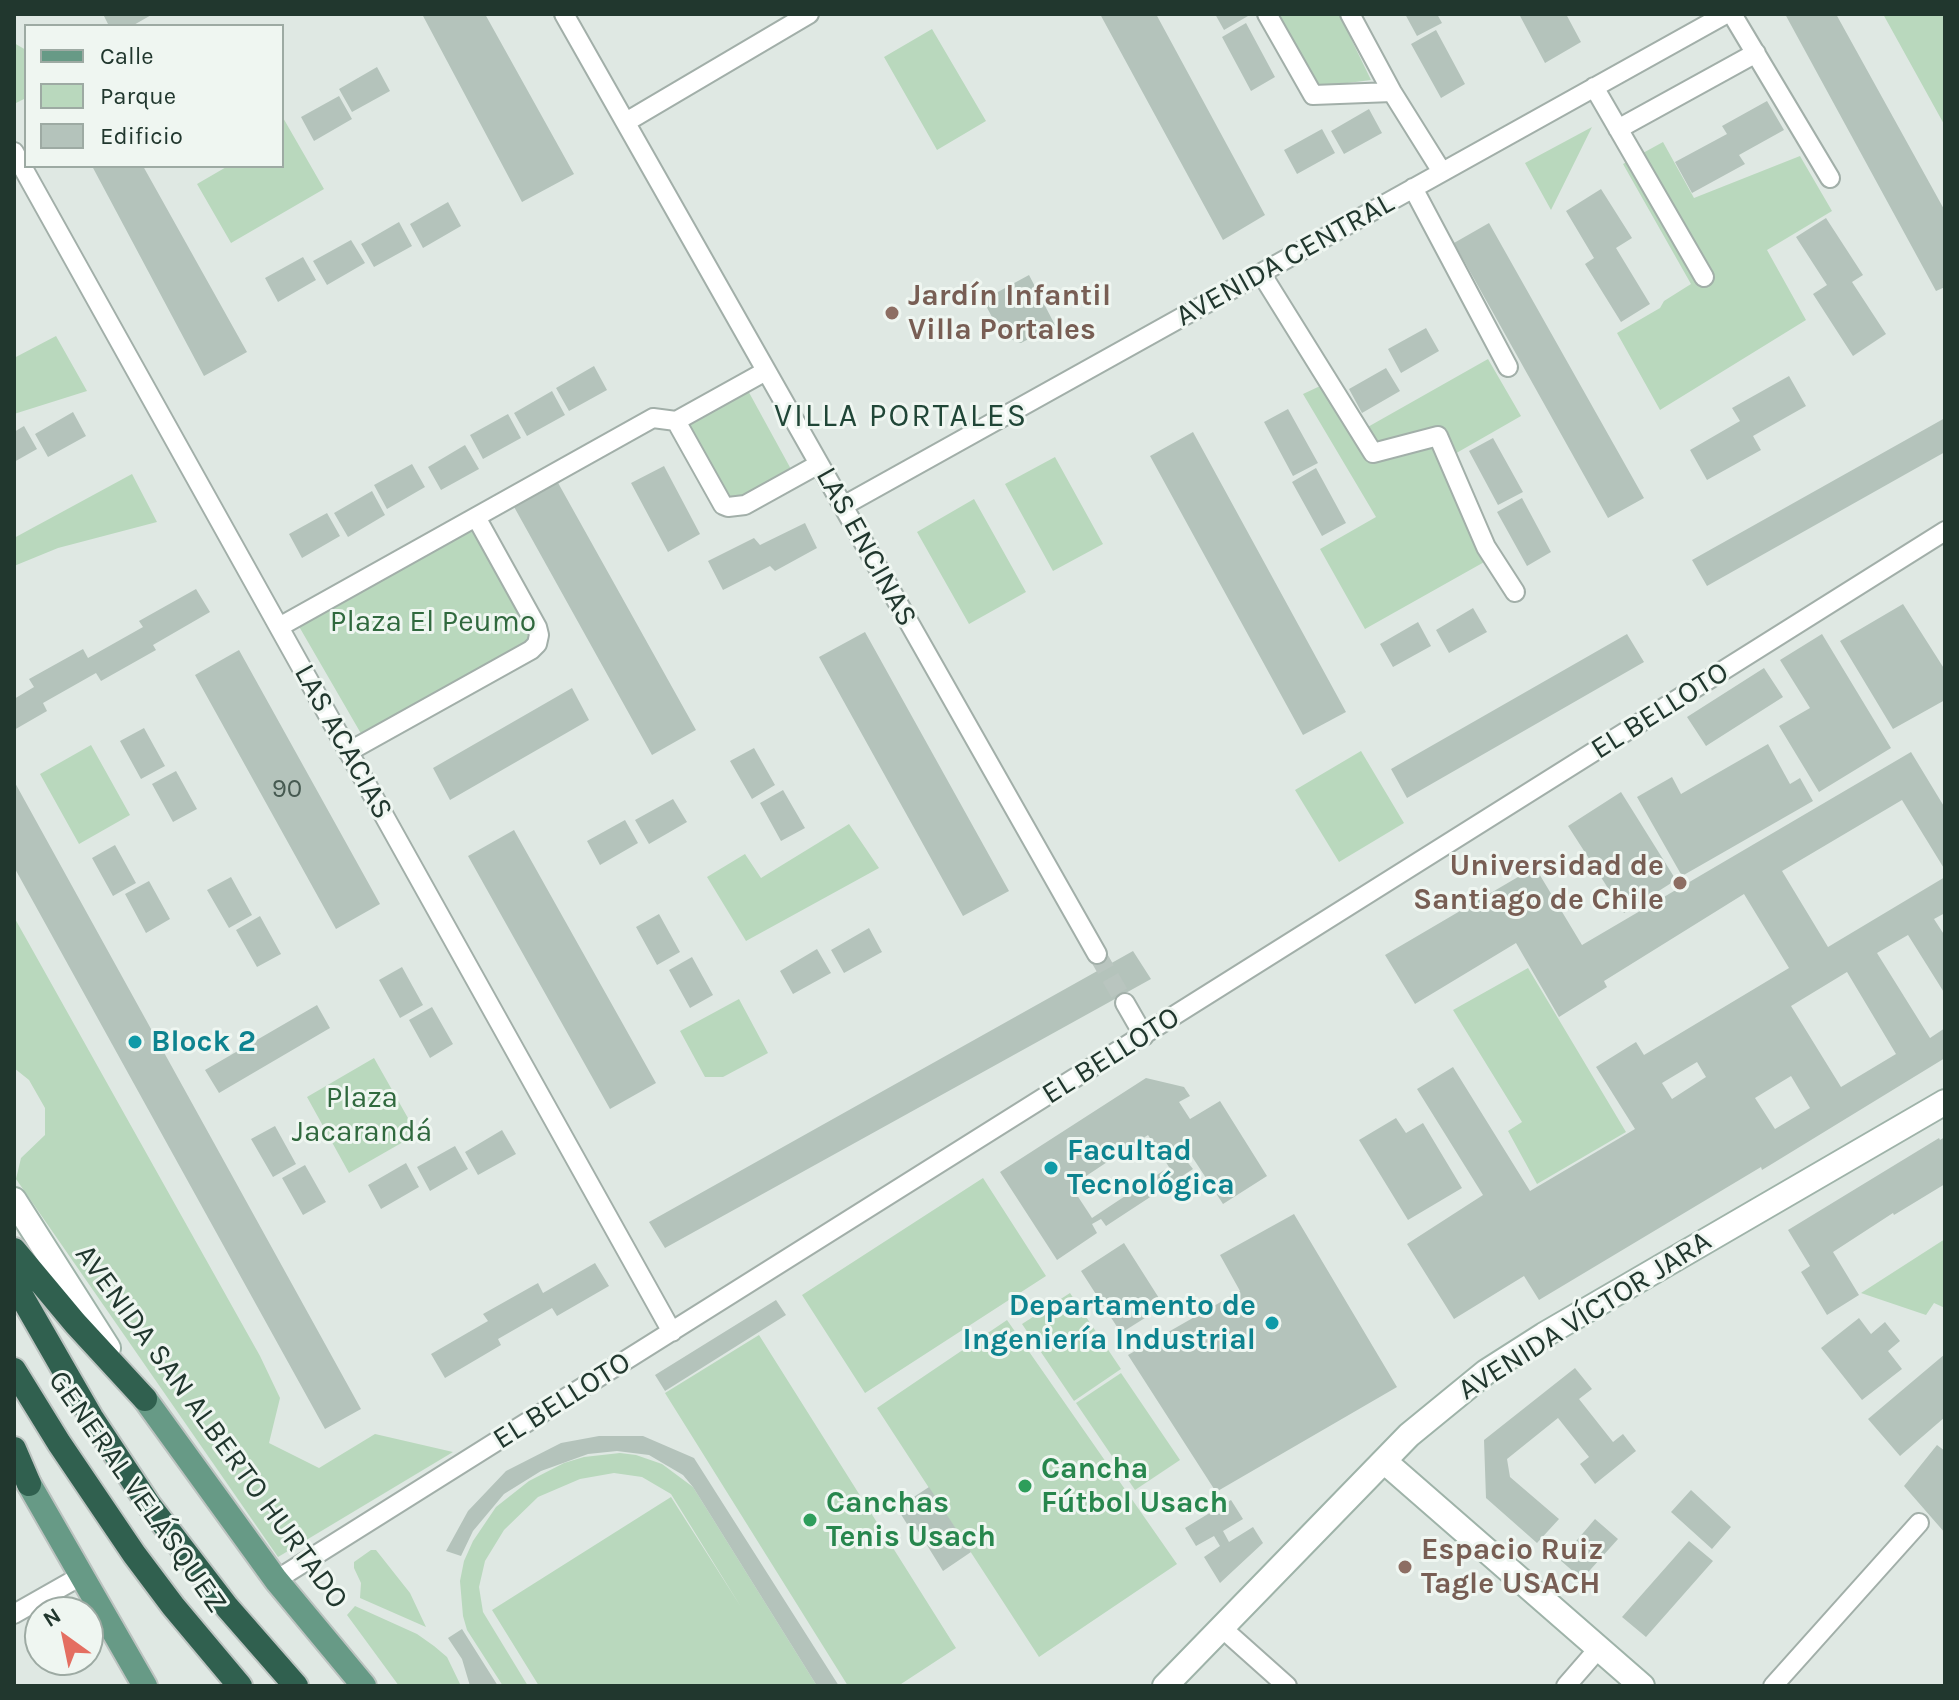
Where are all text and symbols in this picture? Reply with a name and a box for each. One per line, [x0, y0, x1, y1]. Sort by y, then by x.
legend [24, 24, 284, 168]
text: Calle [100, 42, 154, 70]
text: Parque [100, 82, 176, 110]
text: Edificio [100, 122, 183, 150]
street label: AVENIDA CENTRAL [1170, 185, 1400, 335]
place label: Jardín Infantil Villa Portales [908, 278, 1111, 348]
marker: Jardín Infantil Villa Portales [883, 304, 901, 322]
district label: VILLA PORTALES [774, 398, 1028, 436]
street label: LAS ENCINAS [807, 461, 925, 633]
park label: Plaza El Peumo [330, 604, 536, 640]
street label: EL BELLOTO [1585, 655, 1735, 767]
street label: LAS ACACIAS [286, 658, 400, 826]
house number: 90 [272, 774, 302, 806]
place label: Universidad de Santiago de Chile [1413, 848, 1664, 918]
marker: Universidad de Santiago de Chile [1671, 874, 1689, 892]
street label: EL BELLOTO [1036, 1000, 1186, 1112]
place label: Block 2 [151, 1024, 256, 1060]
marker: Block 2 [126, 1033, 144, 1051]
park label: Plaza Jacarandá [292, 1080, 432, 1150]
place label: Facultad Tecnológica [1067, 1133, 1235, 1204]
marker: Facultad Tecnológica [1042, 1159, 1060, 1177]
street label: AVENIDA VÍCTOR JARA [1452, 1223, 1718, 1409]
street label: AVENIDA SAN ALBERTO HURTADO [67, 1238, 355, 1616]
place label: Departamento de Ingeniería Industrial [963, 1288, 1256, 1358]
marker: Departamento de Ingeniería Industrial [1263, 1314, 1281, 1332]
street label: EL BELLOTO [487, 1345, 637, 1457]
street label: GENERAL VELÁSQUEZ [40, 1364, 234, 1620]
place label: Cancha Fútbol Usach [1041, 1451, 1228, 1522]
marker: Cancha Fútbol Usach [1016, 1477, 1034, 1495]
place label: Canchas Tenis Usach [826, 1485, 996, 1556]
marker: Canchas Tenis Usach [801, 1511, 819, 1529]
place label: Espacio Ruiz Tagle USACH [1421, 1532, 1603, 1602]
marker: Espacio Ruiz Tagle USACH [1396, 1558, 1414, 1576]
north arrow [24, 1596, 104, 1676]

